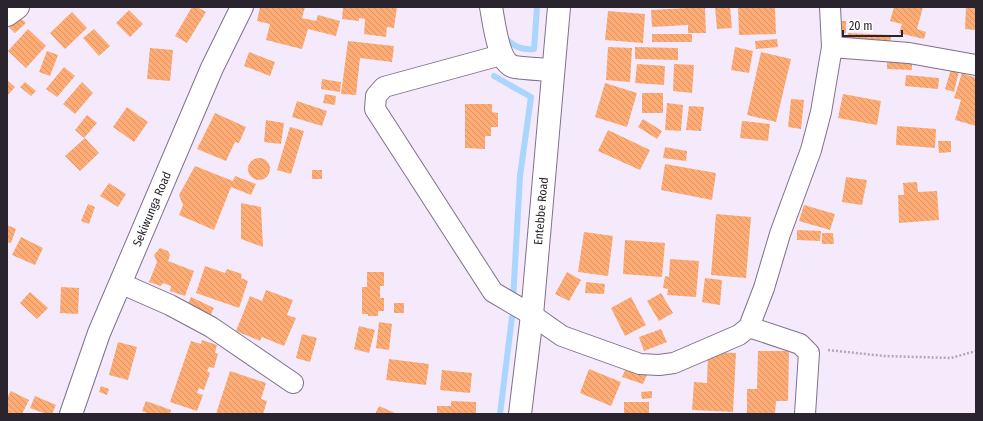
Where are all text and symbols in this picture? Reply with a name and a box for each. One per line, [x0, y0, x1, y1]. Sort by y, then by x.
scale bar [843, 12, 902, 38]
text: 20 m [849, 19, 873, 33]
street label: Sekiwunga Road [130, 169, 174, 249]
street label: Entebbe Road [531, 177, 551, 245]

